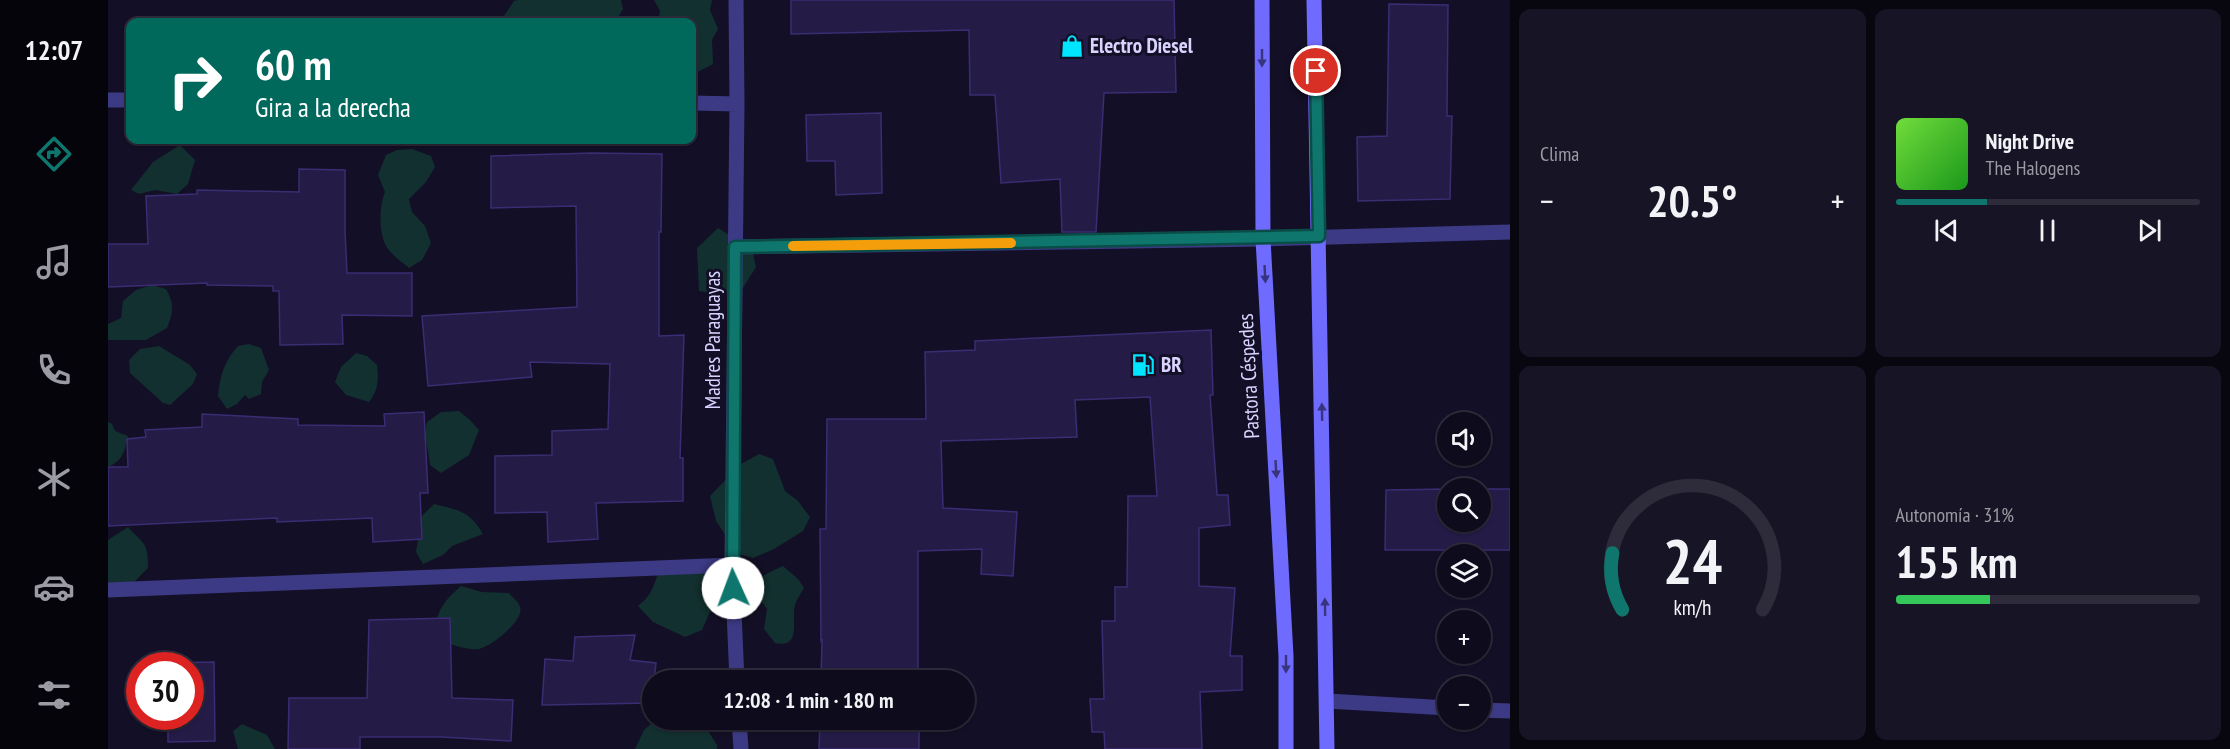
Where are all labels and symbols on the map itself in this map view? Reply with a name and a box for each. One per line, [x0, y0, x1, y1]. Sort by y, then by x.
place label: Electro Diesel [1090, 32, 1194, 59]
shop icon: Electro Diesel [1059, 33, 1085, 59]
pin [1290, 45, 1341, 96]
one-way arrow [1257, 49, 1267, 68]
one-way arrow [1260, 265, 1269, 284]
street label: Madres Paraguayas [699, 271, 726, 409]
street label: Pastora Céspedes [1232, 313, 1265, 439]
place label: BR [1161, 351, 1182, 378]
fuel station icon: BR [1130, 352, 1156, 378]
one-way arrow [1317, 402, 1327, 421]
one-way arrow [1271, 460, 1280, 479]
position arrow [701, 556, 765, 620]
one-way arrow [1320, 597, 1330, 616]
speed limit sign: 30 [126, 652, 204, 730]
one-way arrow [1281, 654, 1291, 673]

